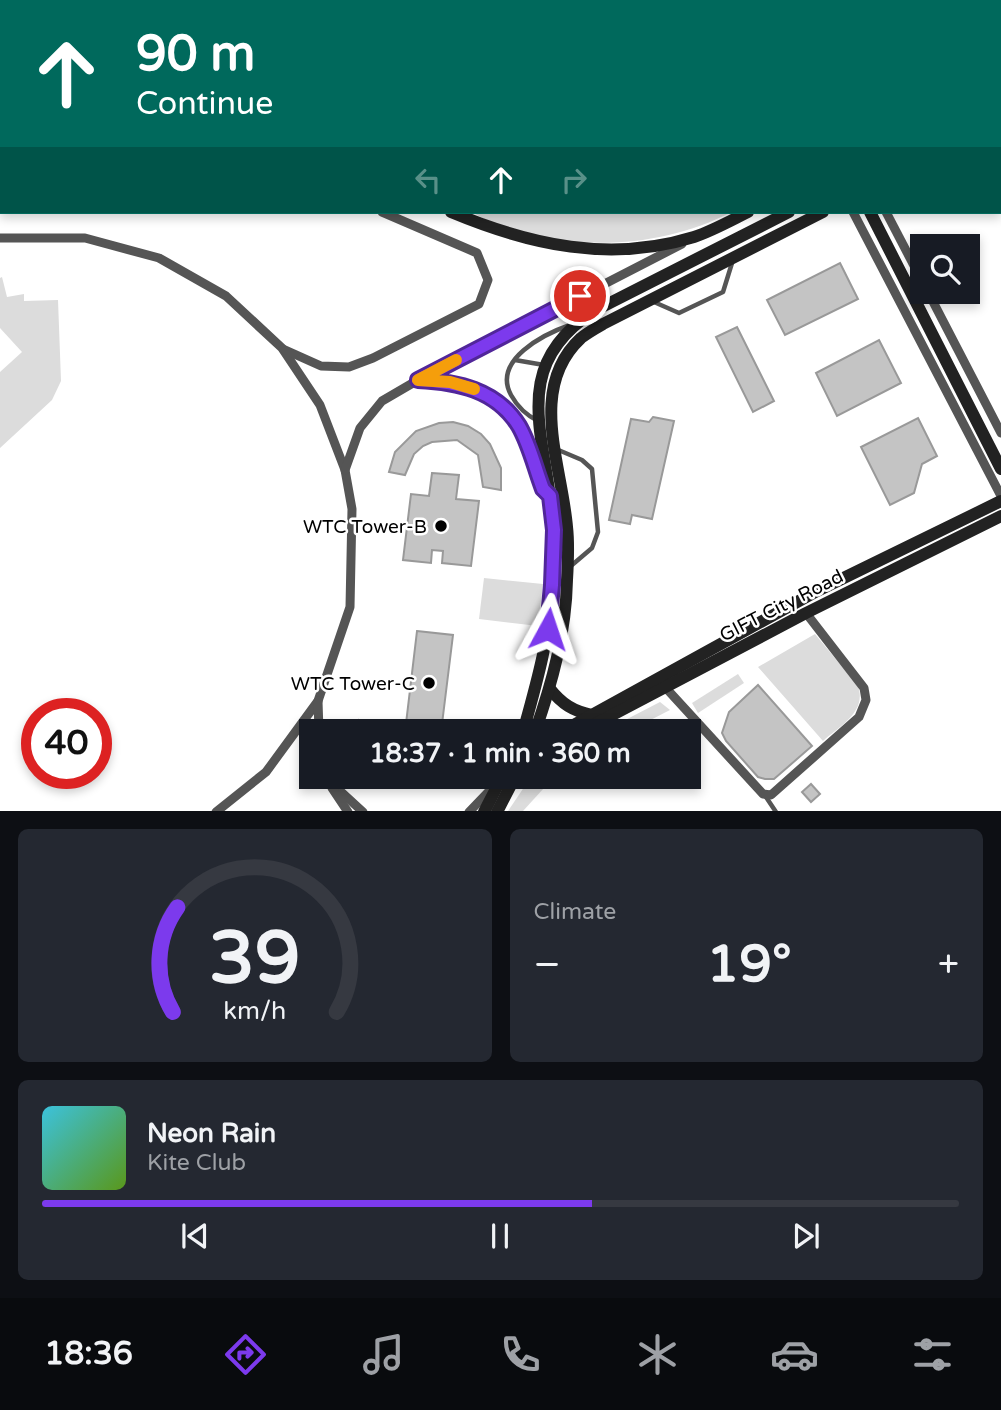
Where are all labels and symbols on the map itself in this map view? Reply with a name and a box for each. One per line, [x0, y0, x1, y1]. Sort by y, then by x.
pin [550, 266, 610, 326]
place label: WTC Tower-B [303, 516, 427, 538]
marker: WTC Tower-B [433, 518, 449, 534]
street label: GIFT City Road [716, 565, 847, 647]
position arrow [511, 592, 585, 666]
place label: WTC Tower-C [291, 673, 415, 695]
marker: WTC Tower-C [421, 675, 437, 691]
speed limit sign: 40 [21, 698, 112, 789]

